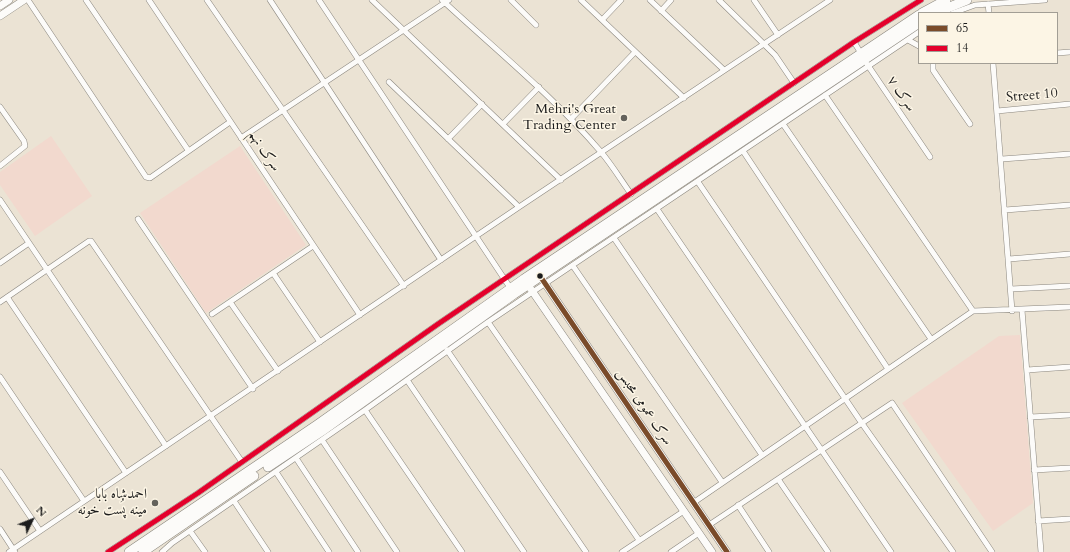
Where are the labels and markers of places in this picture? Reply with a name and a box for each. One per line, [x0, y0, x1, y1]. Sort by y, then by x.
place label: Mehri's Great Trading Center [523, 102, 616, 134]
marker: Mehri's Great Trading Center [619, 113, 629, 123]
unlabelled marker [535, 271, 545, 281]
place label: احمدشاه بابا مینه پُست خونه [78, 487, 147, 520]
marker: احمدشاه بابا مینه پُست خونه [150, 498, 160, 508]

